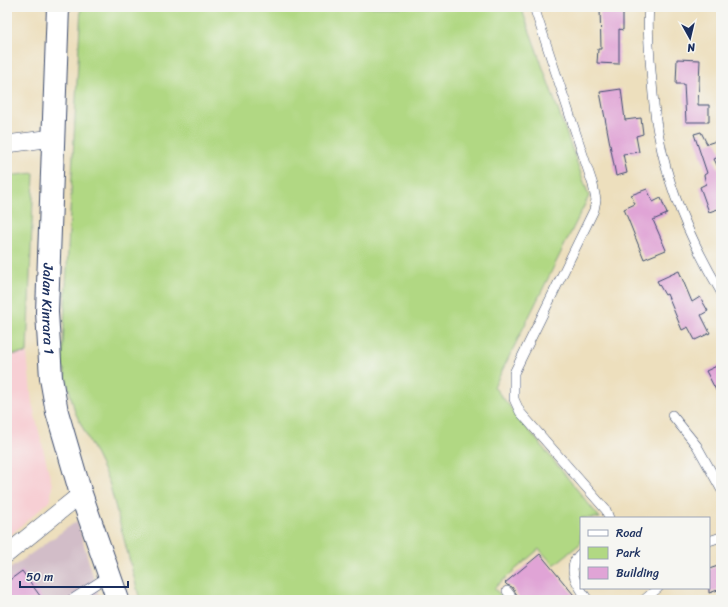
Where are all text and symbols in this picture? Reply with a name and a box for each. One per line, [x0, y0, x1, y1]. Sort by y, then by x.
north arrow [670, 18, 710, 58]
text: N [686, 37, 697, 57]
street label: Jalan Kinrara 1 [34, 262, 62, 355]
legend [580, 517, 710, 589]
text: Road [616, 522, 643, 544]
text: Park [616, 542, 641, 564]
text: Building [616, 562, 659, 584]
scale bar [20, 563, 128, 589]
text: 50 m [26, 566, 53, 588]

